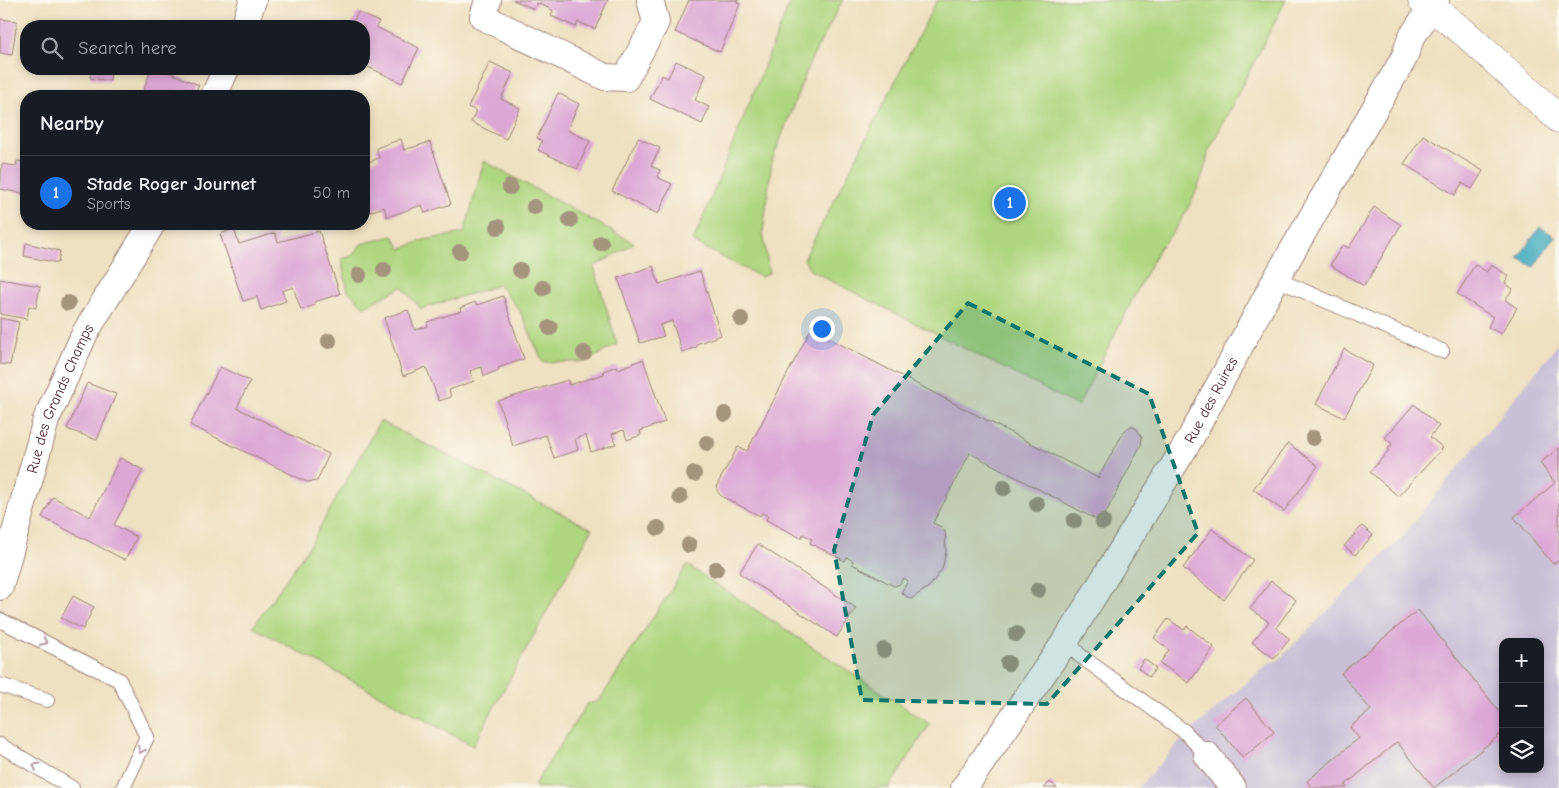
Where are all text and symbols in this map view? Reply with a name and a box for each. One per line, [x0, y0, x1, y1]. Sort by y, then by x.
search box [20, 20, 370, 75]
icon: search [38, 34, 66, 62]
text: Search here [78, 37, 177, 59]
text: Nearby [40, 111, 104, 135]
text: Stade Roger Journet [87, 173, 256, 195]
text: 1 [53, 184, 59, 202]
text: 50 m [313, 184, 350, 202]
pin: 1 [994, 184, 1026, 222]
text: Sports [87, 195, 130, 213]
your location [809, 316, 835, 342]
street label: Rue des Grands Champs [23, 321, 97, 475]
street label: Rue des Ruires [1180, 354, 1241, 446]
one-way arrow [38, 636, 47, 646]
map controls [1499, 638, 1544, 773]
button: + [1499, 638, 1544, 683]
button: − [1499, 683, 1544, 728]
button: layers [1499, 728, 1544, 773]
one-way arrow [137, 745, 147, 754]
one-way arrow [33, 763, 42, 773]

